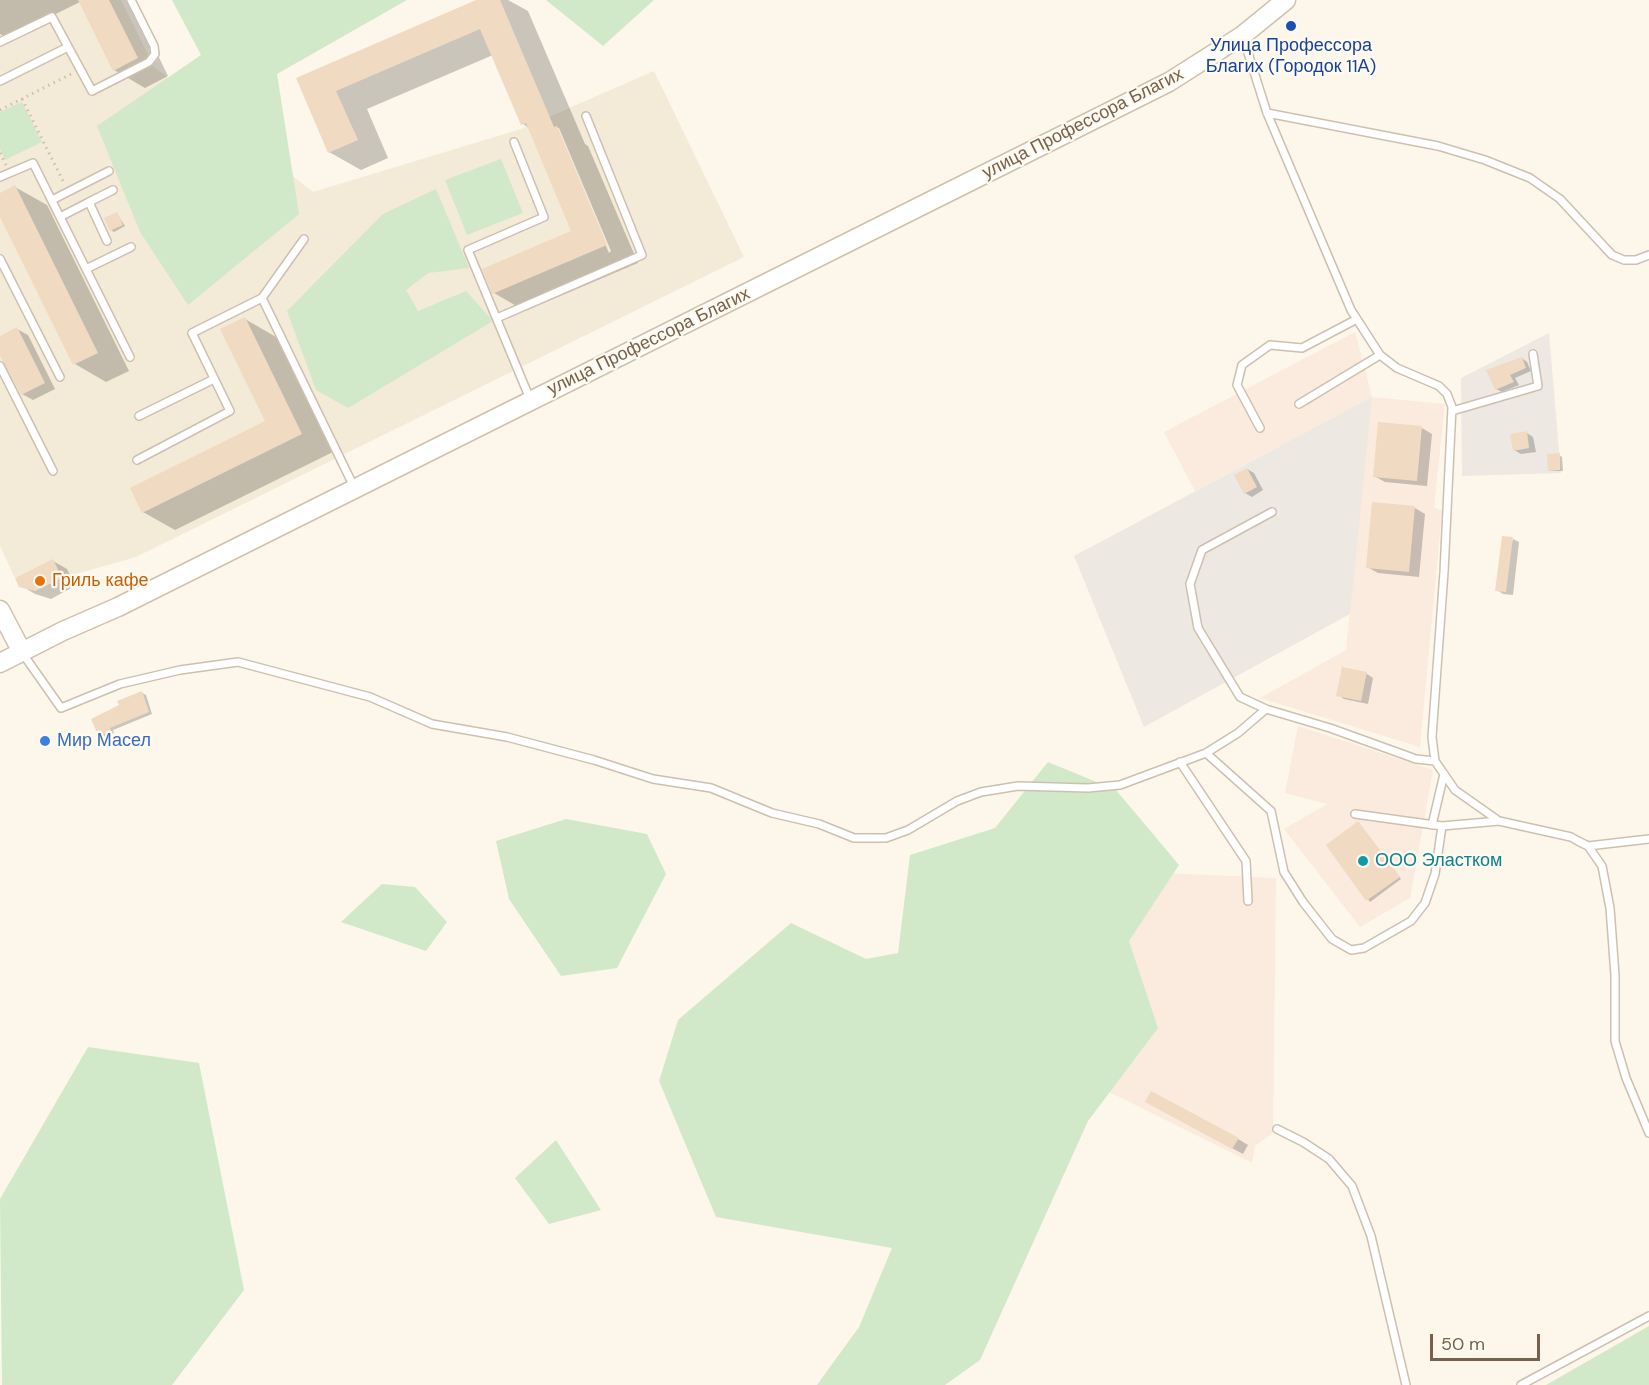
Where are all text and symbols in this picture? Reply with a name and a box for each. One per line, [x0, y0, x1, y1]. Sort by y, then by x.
marker: Улица Профессора Благих (Городок 11А) [1284, 19, 1298, 33]
place label: Улица Профессора Благих (Городок 11А) [1206, 35, 1376, 78]
street label: улица Профессора Благих [979, 64, 1187, 184]
street label: улица Профессора Благих [544, 283, 754, 401]
place label: Гриль кафе [52, 570, 149, 592]
marker: Гриль кафе [33, 574, 47, 588]
place label: Мир Масел [57, 730, 151, 752]
marker: Мир Масел [38, 734, 52, 748]
place label: ООО Эластком [1375, 850, 1502, 872]
marker: ООО Эластком [1356, 854, 1370, 868]
scale bar [1433, 1322, 1542, 1360]
text: 50 m [1441, 1332, 1485, 1356]

